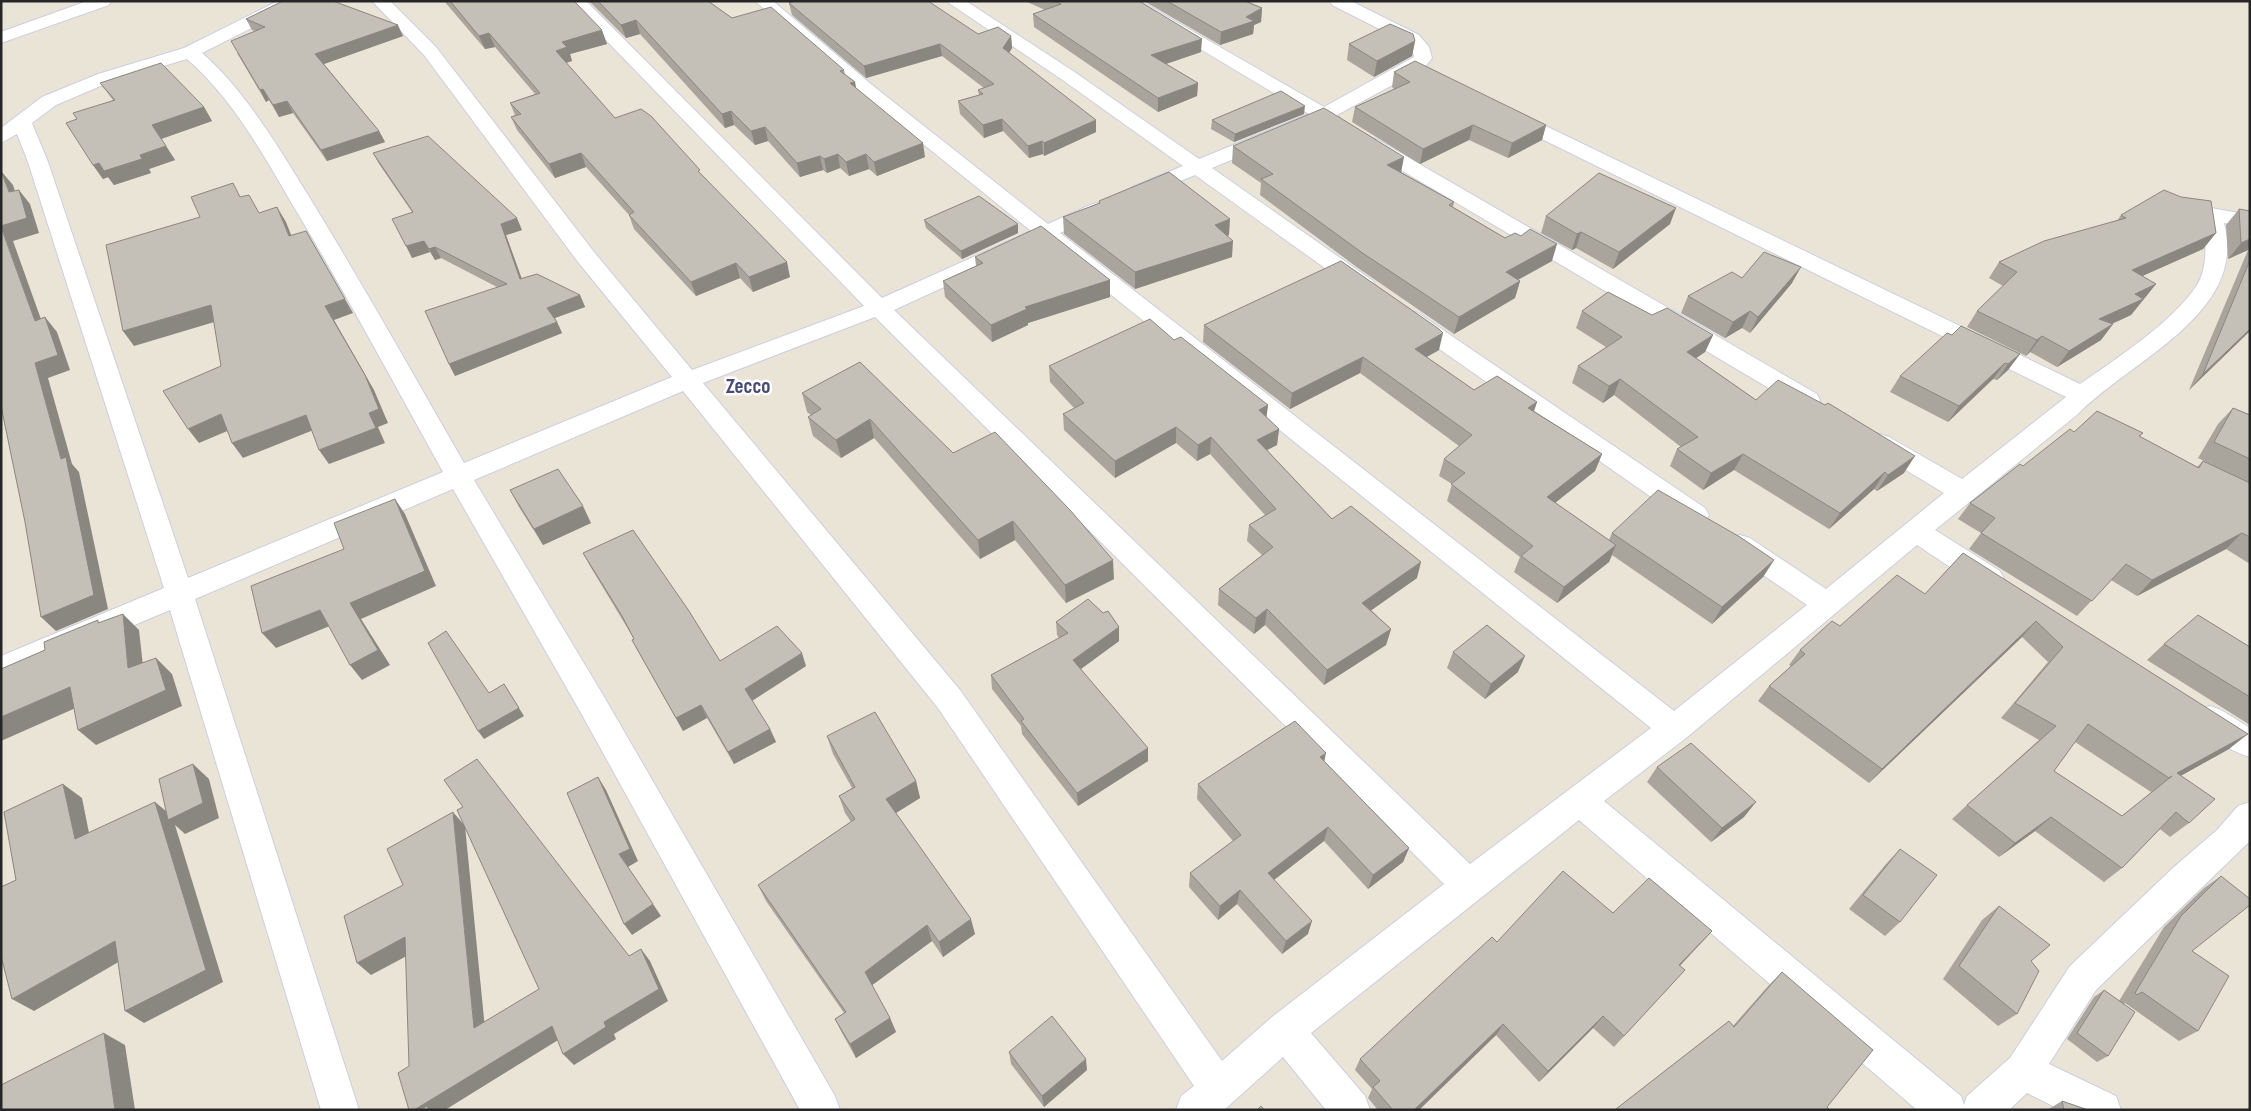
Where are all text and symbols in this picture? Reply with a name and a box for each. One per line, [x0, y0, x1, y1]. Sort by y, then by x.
district label: Zecco [726, 374, 770, 399]

